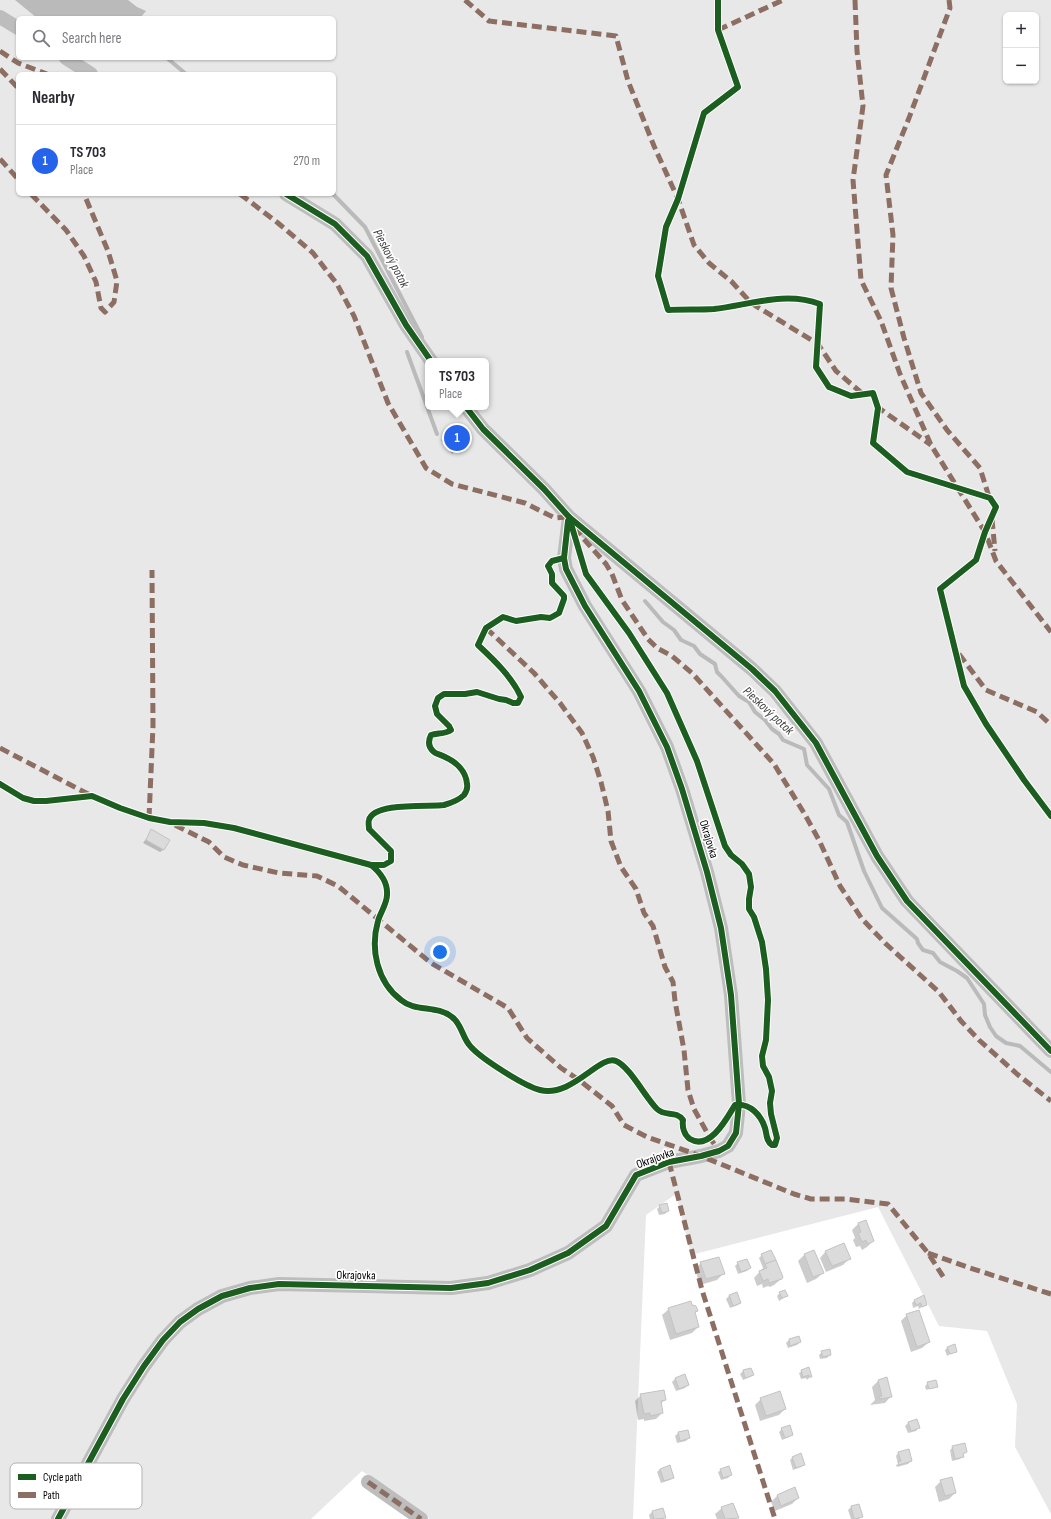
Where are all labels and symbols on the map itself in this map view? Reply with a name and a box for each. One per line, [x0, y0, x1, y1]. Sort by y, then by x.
water label: Pieskový potok [370, 227, 413, 291]
pin: 1 [444, 423, 470, 453]
water label: Pieskový potok [740, 683, 798, 739]
street label: Okrajovka [696, 818, 722, 860]
your location [430, 942, 450, 962]
street label: Okrajovka [634, 1145, 677, 1172]
street label: Okrajovka [336, 1268, 376, 1283]
legend [10, 1463, 142, 1509]
text: Cycle path [43, 1471, 82, 1484]
text: Path [43, 1489, 60, 1502]

